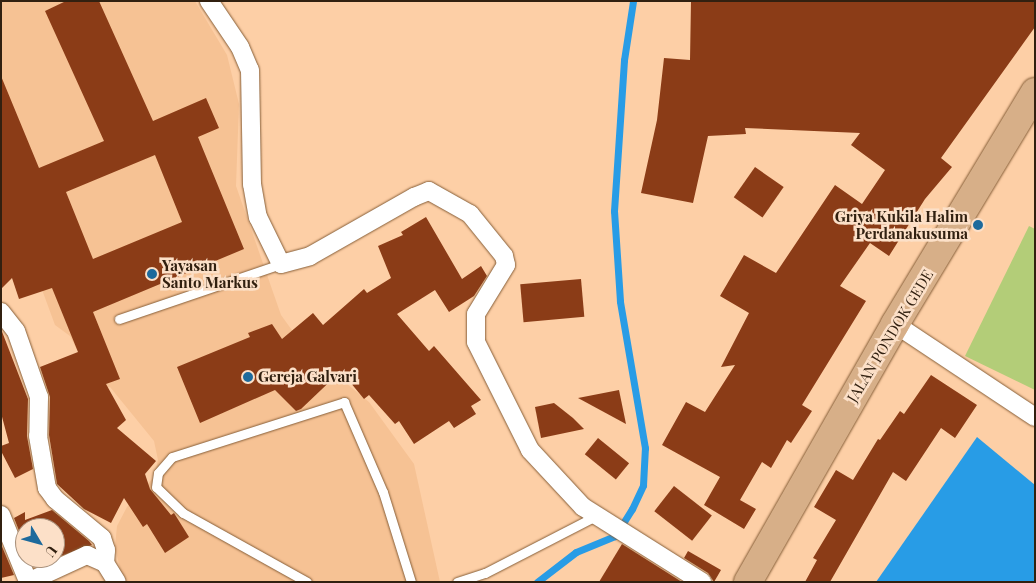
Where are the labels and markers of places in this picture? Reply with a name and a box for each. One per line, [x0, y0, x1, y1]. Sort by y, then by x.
place label: Griya Kukila Halim Perdanakusuma [835, 207, 968, 242]
marker: Griya Kukila Halim Perdanakusuma [972, 219, 984, 231]
place label: Yayasan Santo Markus [162, 256, 258, 291]
marker: Yayasan Santo Markus [146, 268, 158, 280]
place label: Gereja Galvari [258, 368, 357, 386]
marker: Gereja Galvari [242, 371, 254, 383]

